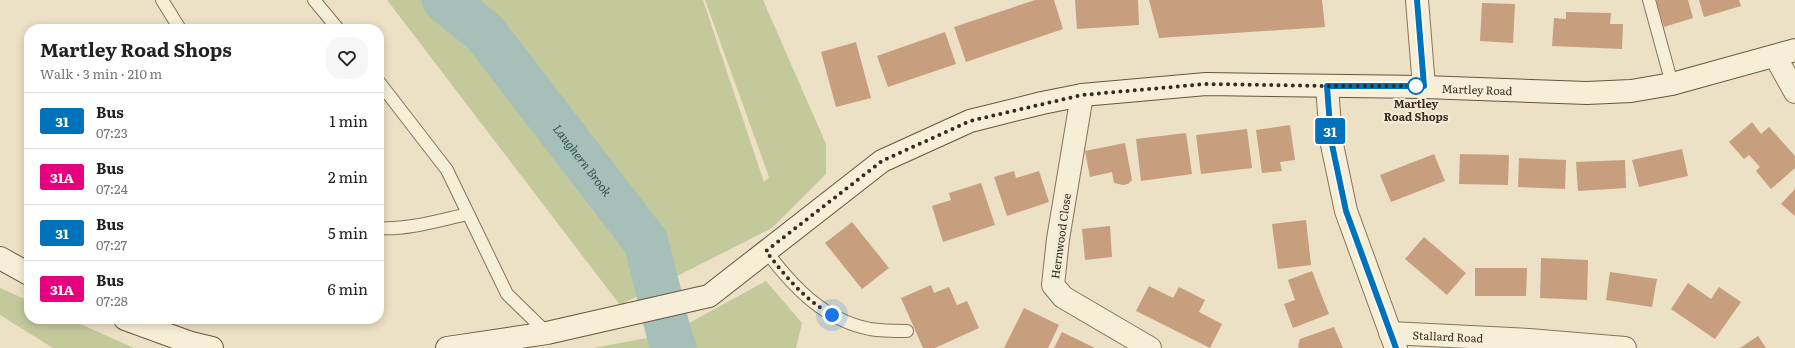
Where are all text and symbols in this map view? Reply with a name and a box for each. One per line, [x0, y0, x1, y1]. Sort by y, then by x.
text: Martley Road Shops [40, 35, 232, 63]
button: heart [326, 37, 368, 79]
text: Walk · 3 min · 210 m [40, 64, 162, 83]
marker: Martley Road Shops [1407, 77, 1425, 95]
street label: Martley Road [1441, 80, 1513, 98]
place label: Martley Road Shops [1384, 95, 1449, 124]
text: Bus [96, 100, 124, 123]
text: 1 min [329, 109, 368, 132]
text: 31 [55, 111, 69, 131]
line badge: 31 [1312, 118, 1348, 144]
water label: Laughern Brook [549, 120, 617, 200]
text: 31 [1323, 121, 1337, 141]
text: 07:23 [96, 123, 128, 142]
text: Bus [96, 156, 124, 179]
text: 2 min [328, 165, 368, 188]
text: 31A [50, 167, 74, 187]
text: 07:24 [96, 179, 128, 198]
street label: Hernwood Close [1046, 192, 1074, 280]
text: Bus [96, 212, 124, 235]
text: 5 min [328, 221, 368, 244]
text: 31 [55, 223, 69, 243]
text: 07:27 [96, 235, 127, 254]
text: Bus [96, 268, 124, 291]
text: 6 min [327, 277, 368, 300]
text: 31A [50, 279, 74, 299]
text: 07:28 [96, 291, 128, 310]
your location [822, 305, 842, 325]
street label: Stallard Road [1412, 326, 1484, 346]

